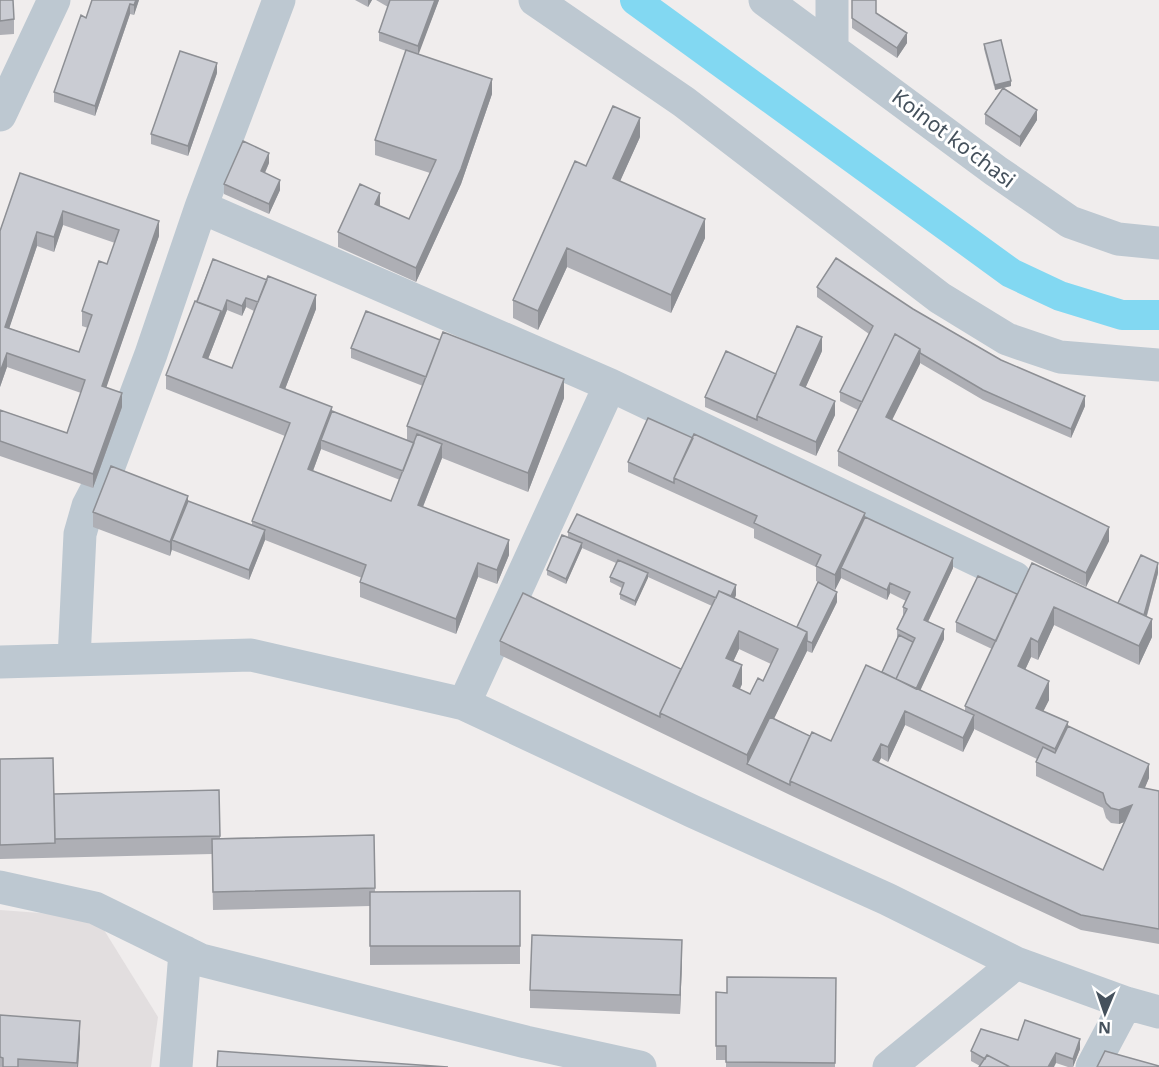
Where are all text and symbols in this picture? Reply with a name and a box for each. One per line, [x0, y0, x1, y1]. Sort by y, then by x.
street label: Koinot koʻchasi [887, 82, 1021, 194]
north arrow [1075, 983, 1135, 1043]
text: N [1098, 1017, 1111, 1039]

